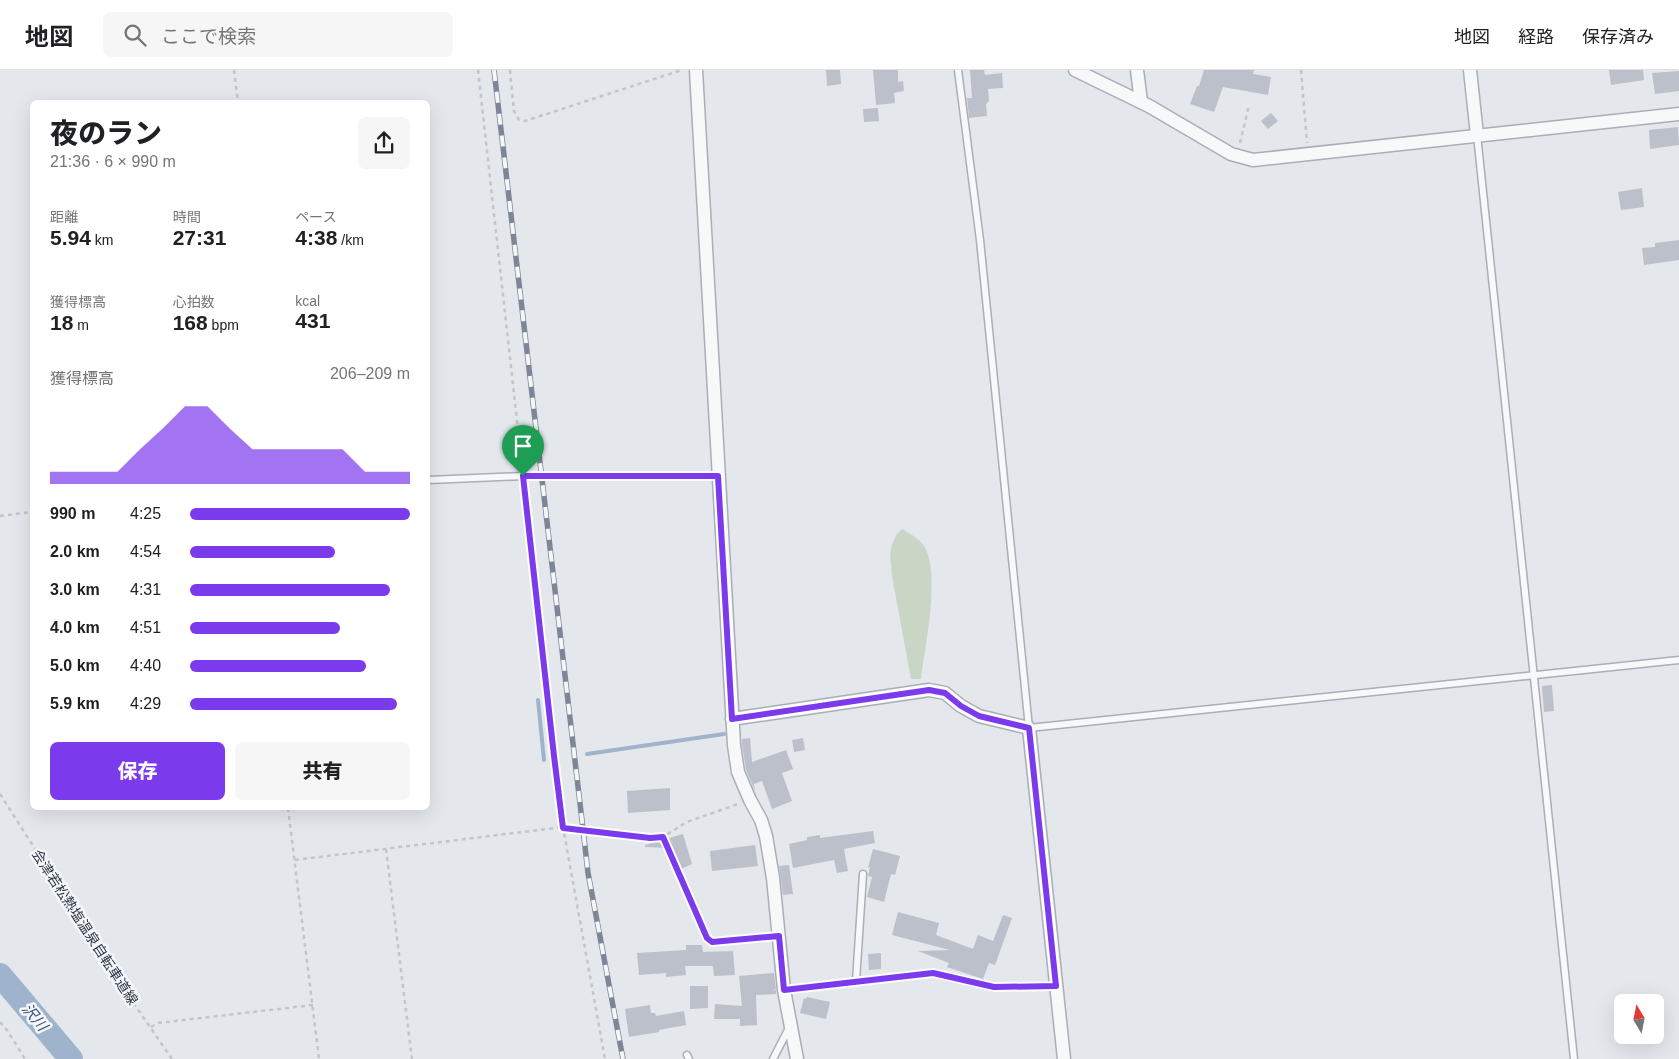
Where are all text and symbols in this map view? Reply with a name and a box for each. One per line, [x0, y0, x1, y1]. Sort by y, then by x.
search box [103, 12, 453, 57]
icon: search [121, 21, 149, 49]
text: 地図 [25, 23, 73, 50]
text: ここで検索 [161, 26, 256, 47]
text: 地図 [1454, 27, 1490, 47]
text: 経路 [1518, 27, 1554, 47]
text: 保存済み [1582, 27, 1654, 47]
button: share [358, 117, 410, 169]
text: 夜のラン [50, 118, 162, 149]
text: 21:36 · 6 × 990 m [50, 153, 176, 170]
text: 距離 [50, 209, 78, 225]
text: 時間 [173, 209, 201, 225]
text: ペース [295, 209, 337, 225]
text: 5.94 [50, 226, 91, 249]
text: 27:31 [173, 226, 226, 249]
text: 4:38 [295, 226, 337, 249]
text: km [91, 232, 113, 248]
text: /km [337, 232, 364, 248]
text: kcal [295, 293, 320, 309]
text: 獲得標高 [50, 294, 106, 310]
text: 心拍数 [173, 294, 215, 310]
text: 431 [295, 309, 330, 332]
text: 18 [50, 311, 73, 334]
text: 168 [173, 311, 208, 334]
text: m [73, 317, 89, 333]
text: bpm [208, 317, 239, 333]
text: 206–209 m [330, 365, 410, 382]
text: 獲得標高 [50, 370, 114, 387]
pin [502, 425, 544, 476]
icon: arrive [509, 432, 537, 460]
text: 990 m [50, 505, 95, 522]
text: 4:25 [130, 505, 161, 522]
text: 2.0 km [50, 543, 100, 560]
text: 4:54 [130, 543, 161, 560]
text: 3.0 km [50, 581, 100, 598]
text: 4:31 [130, 581, 161, 598]
text: 4.0 km [50, 619, 100, 636]
text: 4:51 [130, 619, 161, 636]
text: 5.0 km [50, 657, 100, 674]
text: 4:40 [130, 657, 161, 674]
text: 5.9 km [50, 695, 100, 712]
text: 4:29 [130, 695, 161, 712]
button: 保存 [50, 742, 225, 800]
button: 共有 [235, 742, 410, 800]
street label: 会津若松熱塩温泉自転車道線 [29, 846, 141, 1008]
north arrow [1614, 994, 1664, 1044]
map controls [1614, 994, 1664, 1044]
water label: 沢川 [19, 1000, 52, 1035]

